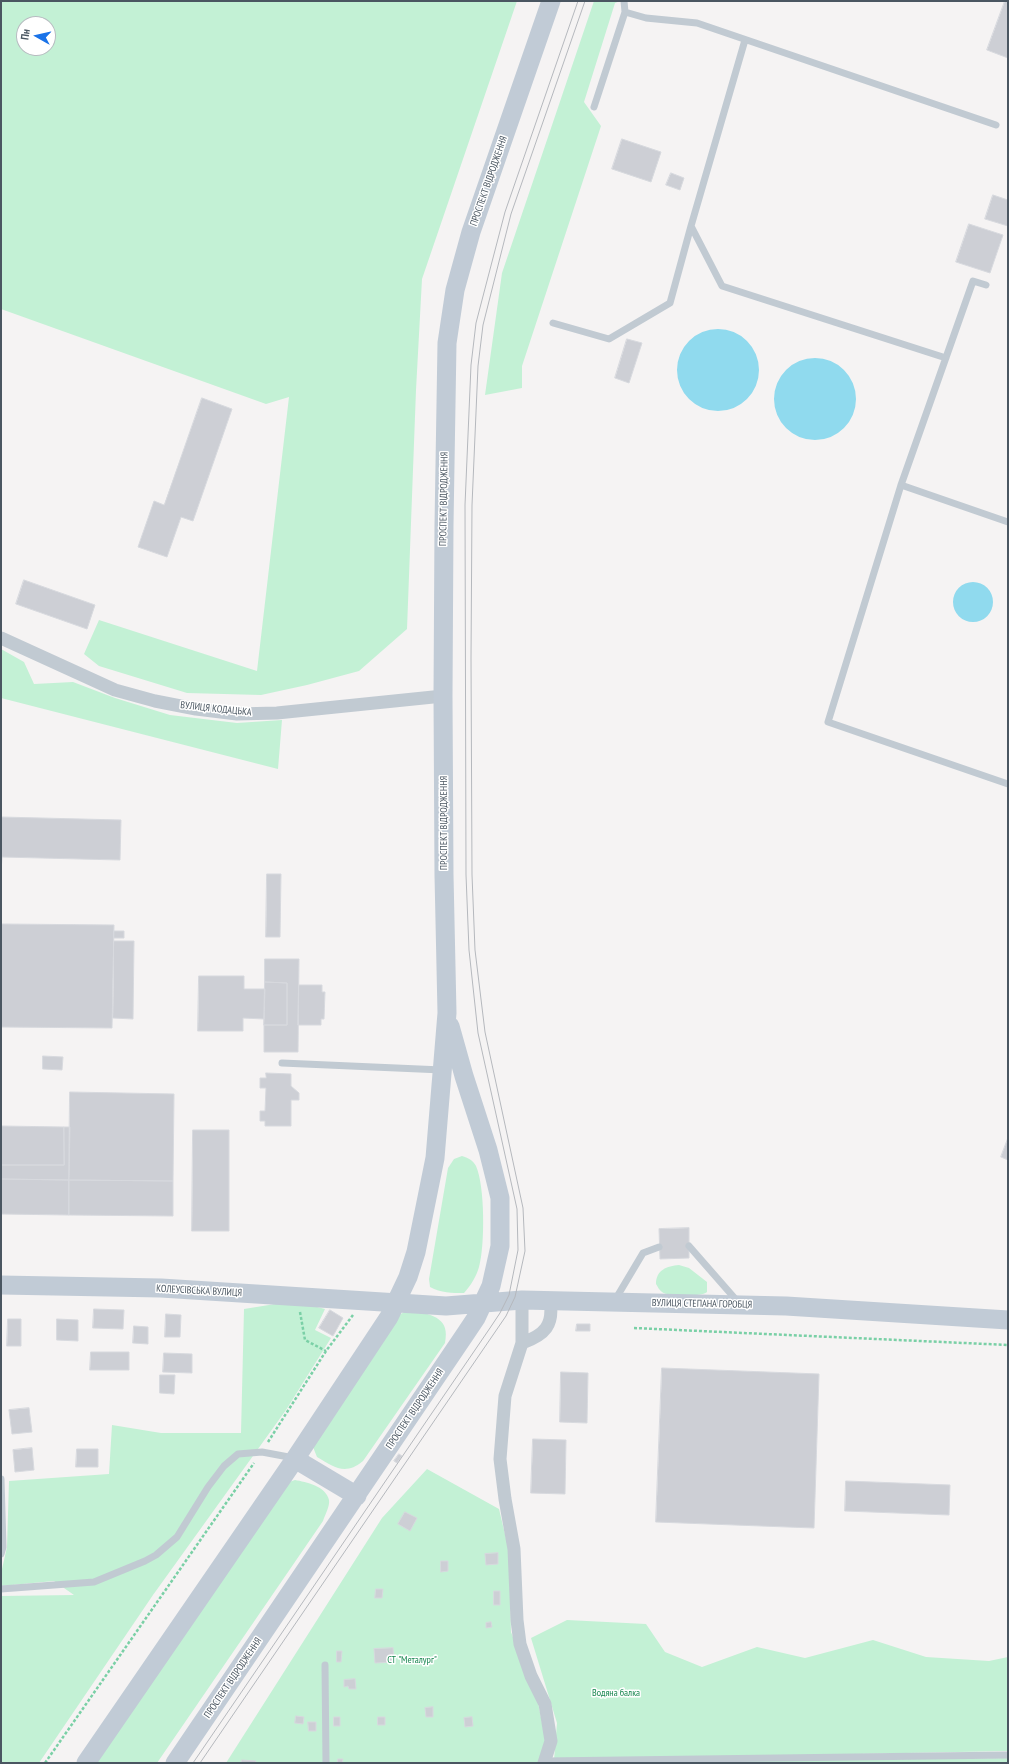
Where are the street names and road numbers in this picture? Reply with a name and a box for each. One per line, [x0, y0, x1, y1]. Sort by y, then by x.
street label: ПРОСПЕКТ ВІДРОДЖЕННЯ [468, 134, 510, 228]
street label: ПРОСПЕКТ ВІДРОДЖЕННЯ [437, 452, 451, 546]
street label: ВУЛИЦЯ КОДАЦЬКА [180, 699, 252, 719]
street label: ПРОСПЕКТ ВІДРОДЖЕННЯ [438, 776, 450, 870]
street label: КОЛЕУСІВСЬКА ВУЛИЦЯ [156, 1283, 242, 1299]
street label: ВУЛИЦЯ СТЕПАНА ГОРОБЦЯ [652, 1297, 752, 1311]
street label: ПРОСПЕКТ ВІДРОДЖЕННЯ [384, 1367, 446, 1451]
street label: ПРОСПЕКТ ВІДРОДЖЕННЯ [202, 1636, 264, 1720]

